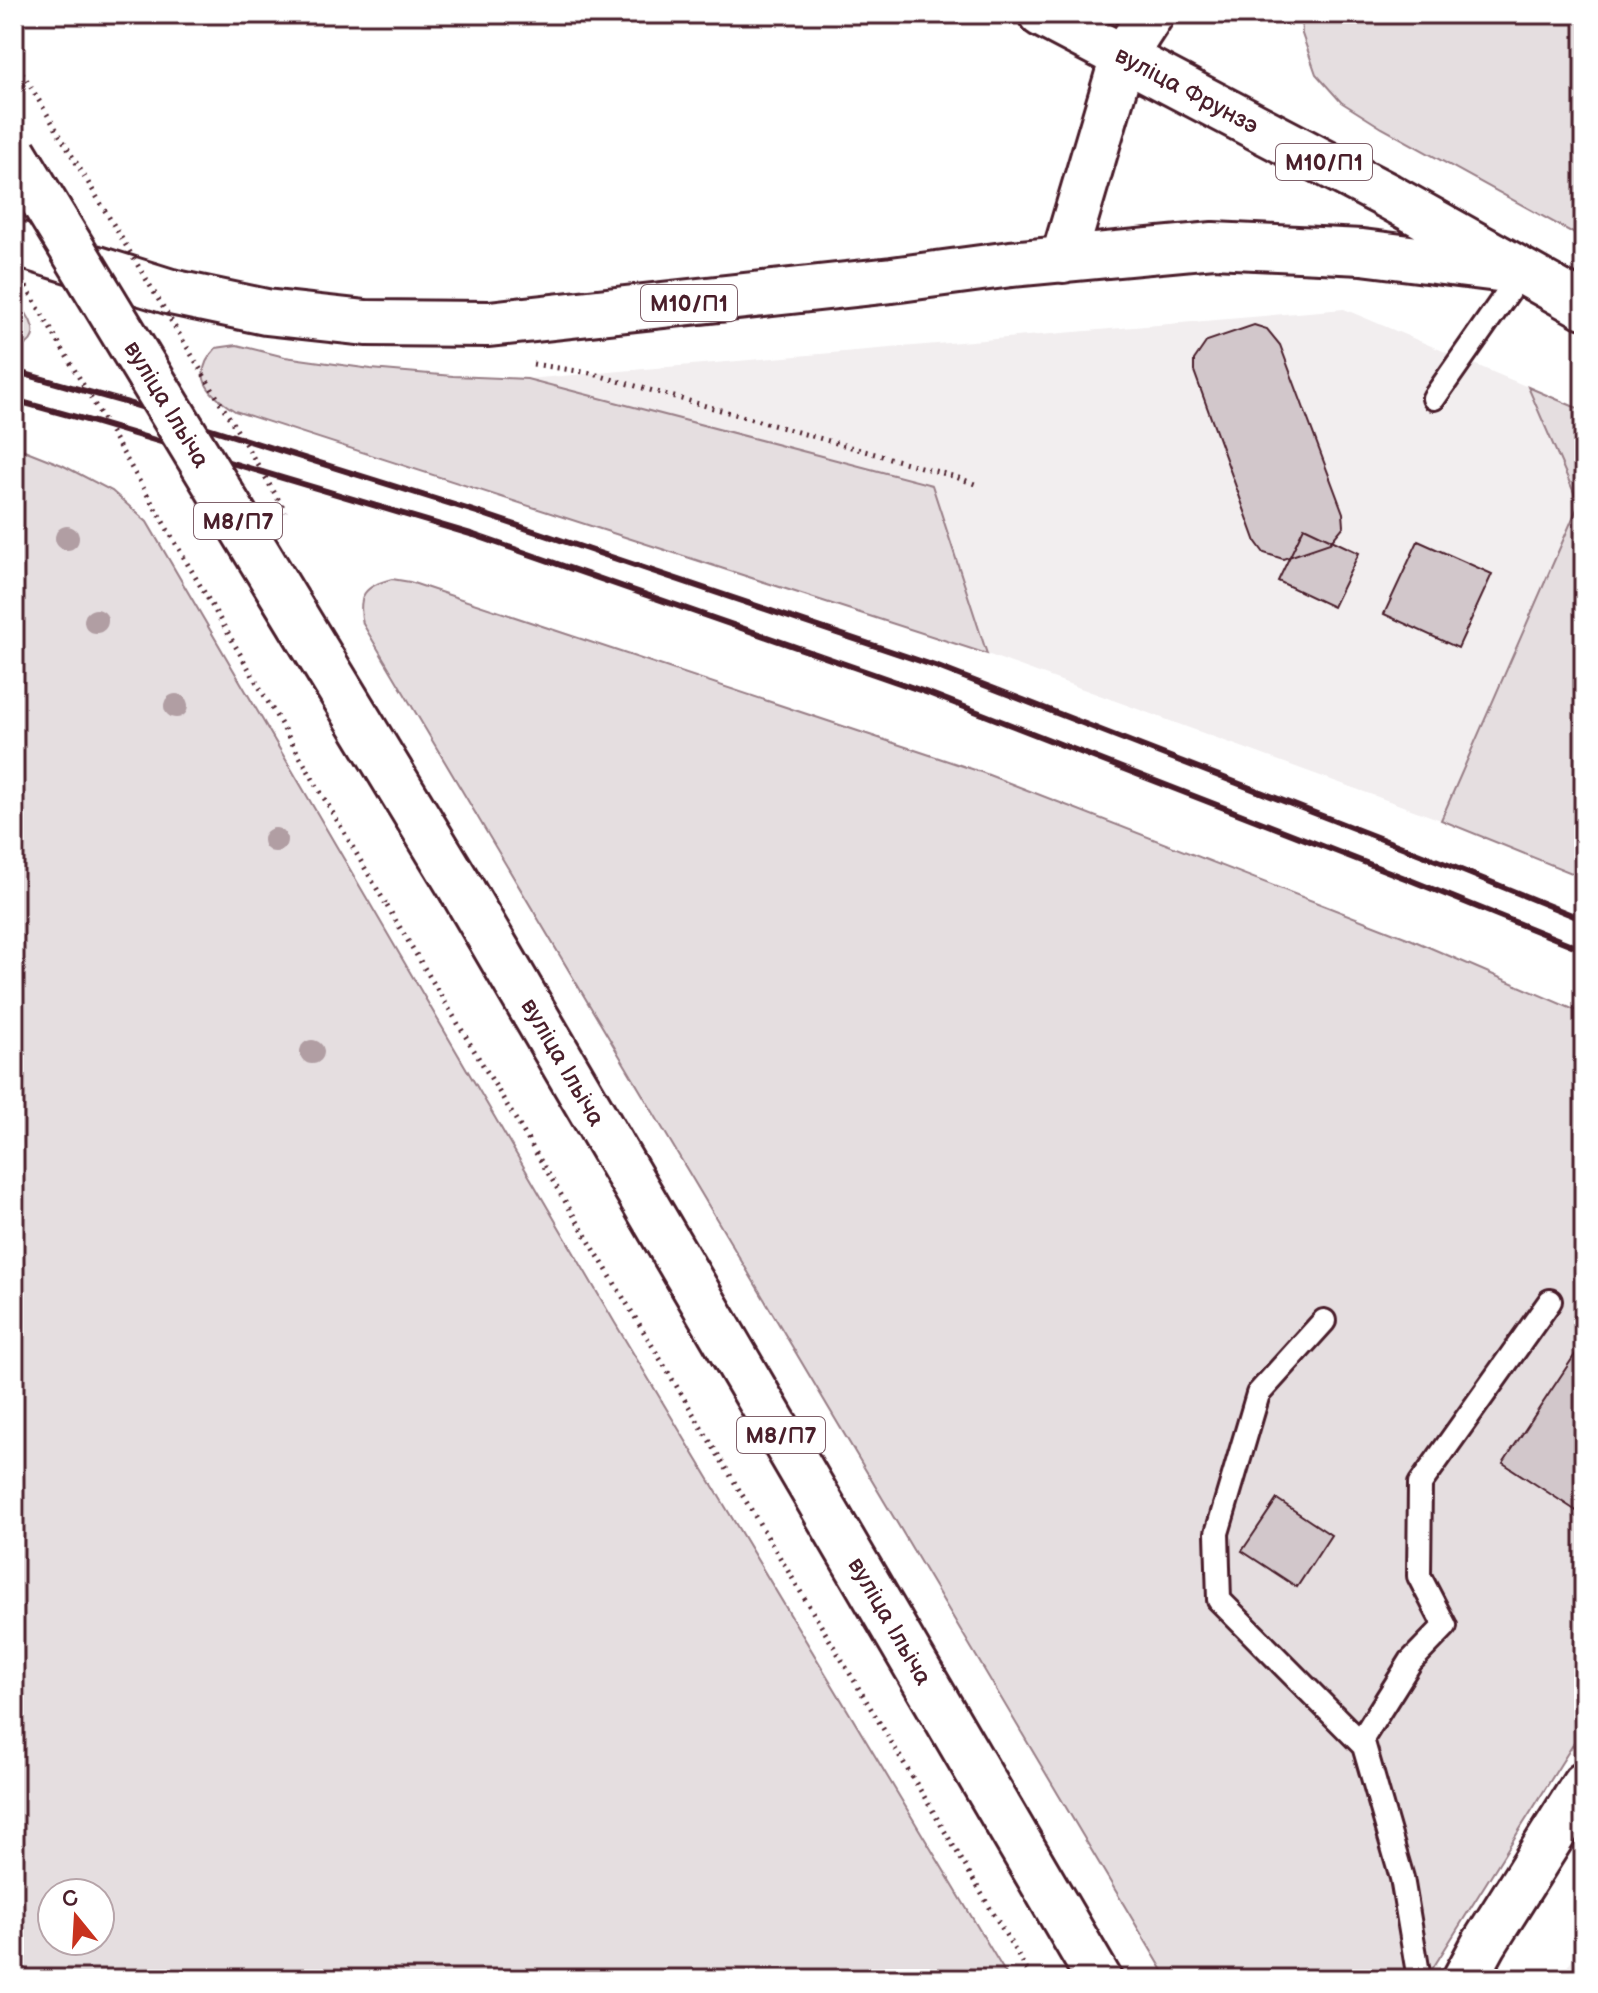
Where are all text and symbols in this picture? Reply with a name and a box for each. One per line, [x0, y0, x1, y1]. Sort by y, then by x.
street label: вуліца Фрунзэ [1110, 40, 1264, 140]
road number: М10/П1 [1276, 144, 1372, 180]
road number: М10/П1 [641, 285, 737, 321]
street label: вуліца Ільіча [117, 336, 216, 473]
road number: М8/П7 [194, 503, 282, 539]
street label: вуліца Ільіча [514, 993, 611, 1131]
road number: М8/П7 [737, 1417, 825, 1453]
street label: вуліца Ільіча [841, 1552, 938, 1690]
north arrow [36, 1877, 116, 1957]
text: С [59, 1884, 82, 1915]

